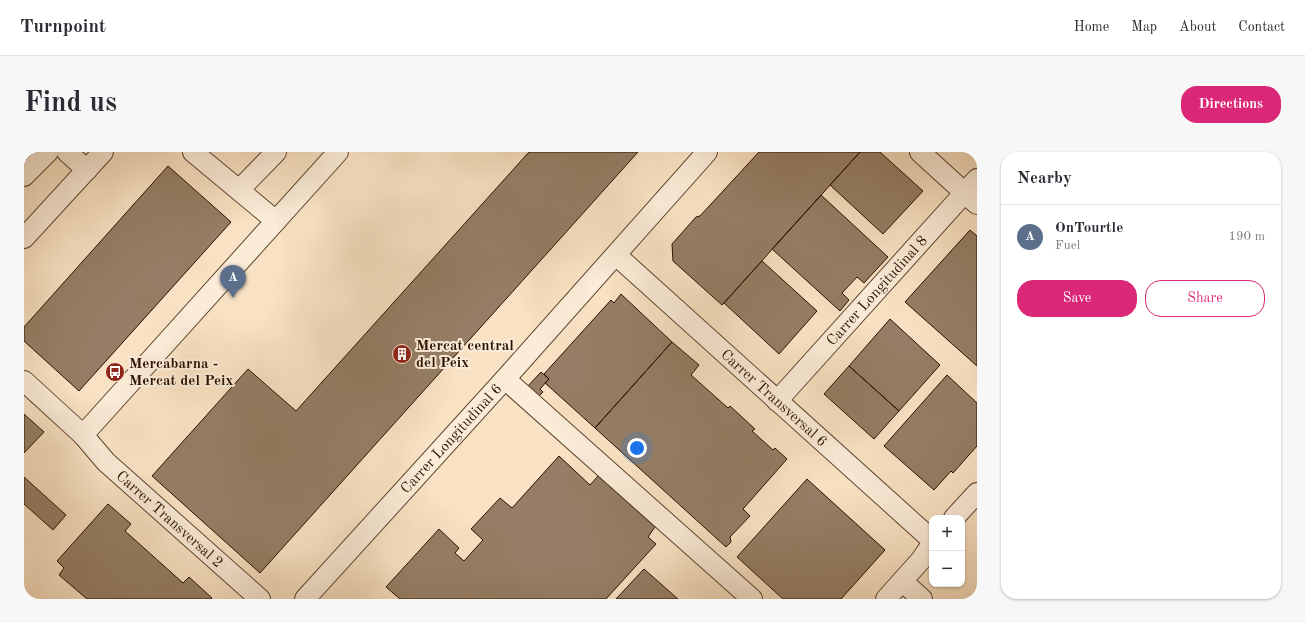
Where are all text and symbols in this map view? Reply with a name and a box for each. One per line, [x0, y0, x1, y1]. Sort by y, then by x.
text: Turnpoint [20, 18, 106, 37]
text: Home [1074, 20, 1109, 34]
text: Map [1131, 20, 1157, 34]
text: About [1179, 20, 1216, 34]
text: Contact [1238, 20, 1285, 34]
button: Directions [1181, 86, 1281, 123]
text: Find us [24, 90, 117, 118]
text: Nearby [1017, 170, 1072, 187]
text: OnTourtle [1055, 221, 1123, 236]
text: A [1025, 230, 1035, 243]
text: 190 m [1228, 230, 1265, 243]
street label: Carrer Longitudinal 8 [825, 233, 931, 349]
text: Fuel [1055, 239, 1080, 252]
pin: A [220, 265, 246, 298]
button: Save [1017, 280, 1137, 317]
button: Share [1145, 280, 1265, 317]
place label: Mercat central del Peix [416, 339, 514, 371]
building icon: Mercat central del Peix [391, 343, 413, 365]
street label: Carrer Transversal 6 [717, 347, 829, 450]
place label: Mercabarna - Mercat del Peix [129, 357, 233, 389]
bus stop icon: Mercabarna - Mercat del Peix [104, 361, 126, 383]
street label: Carrer Longitudinal 6 [399, 382, 506, 497]
your location [627, 438, 647, 458]
street label: Carrer Transversal 2 [113, 469, 225, 571]
map controls [929, 515, 965, 587]
button: + [929, 515, 965, 551]
button: − [929, 551, 965, 587]

